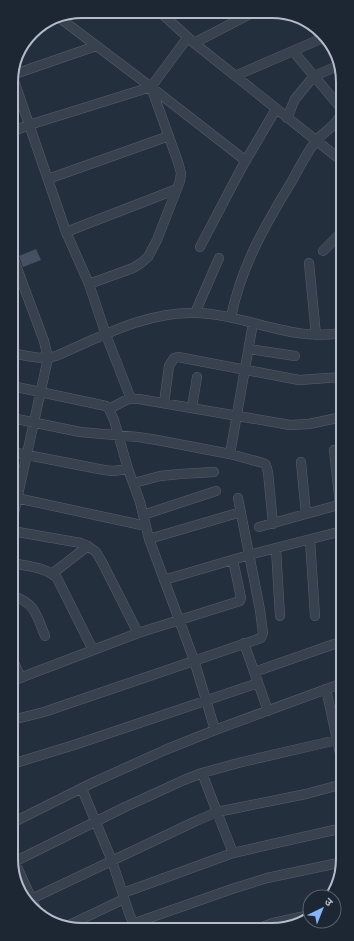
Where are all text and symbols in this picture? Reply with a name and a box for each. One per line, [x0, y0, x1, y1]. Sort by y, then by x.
north arrow [302, 889, 342, 929]
text: उ [322, 894, 336, 909]

